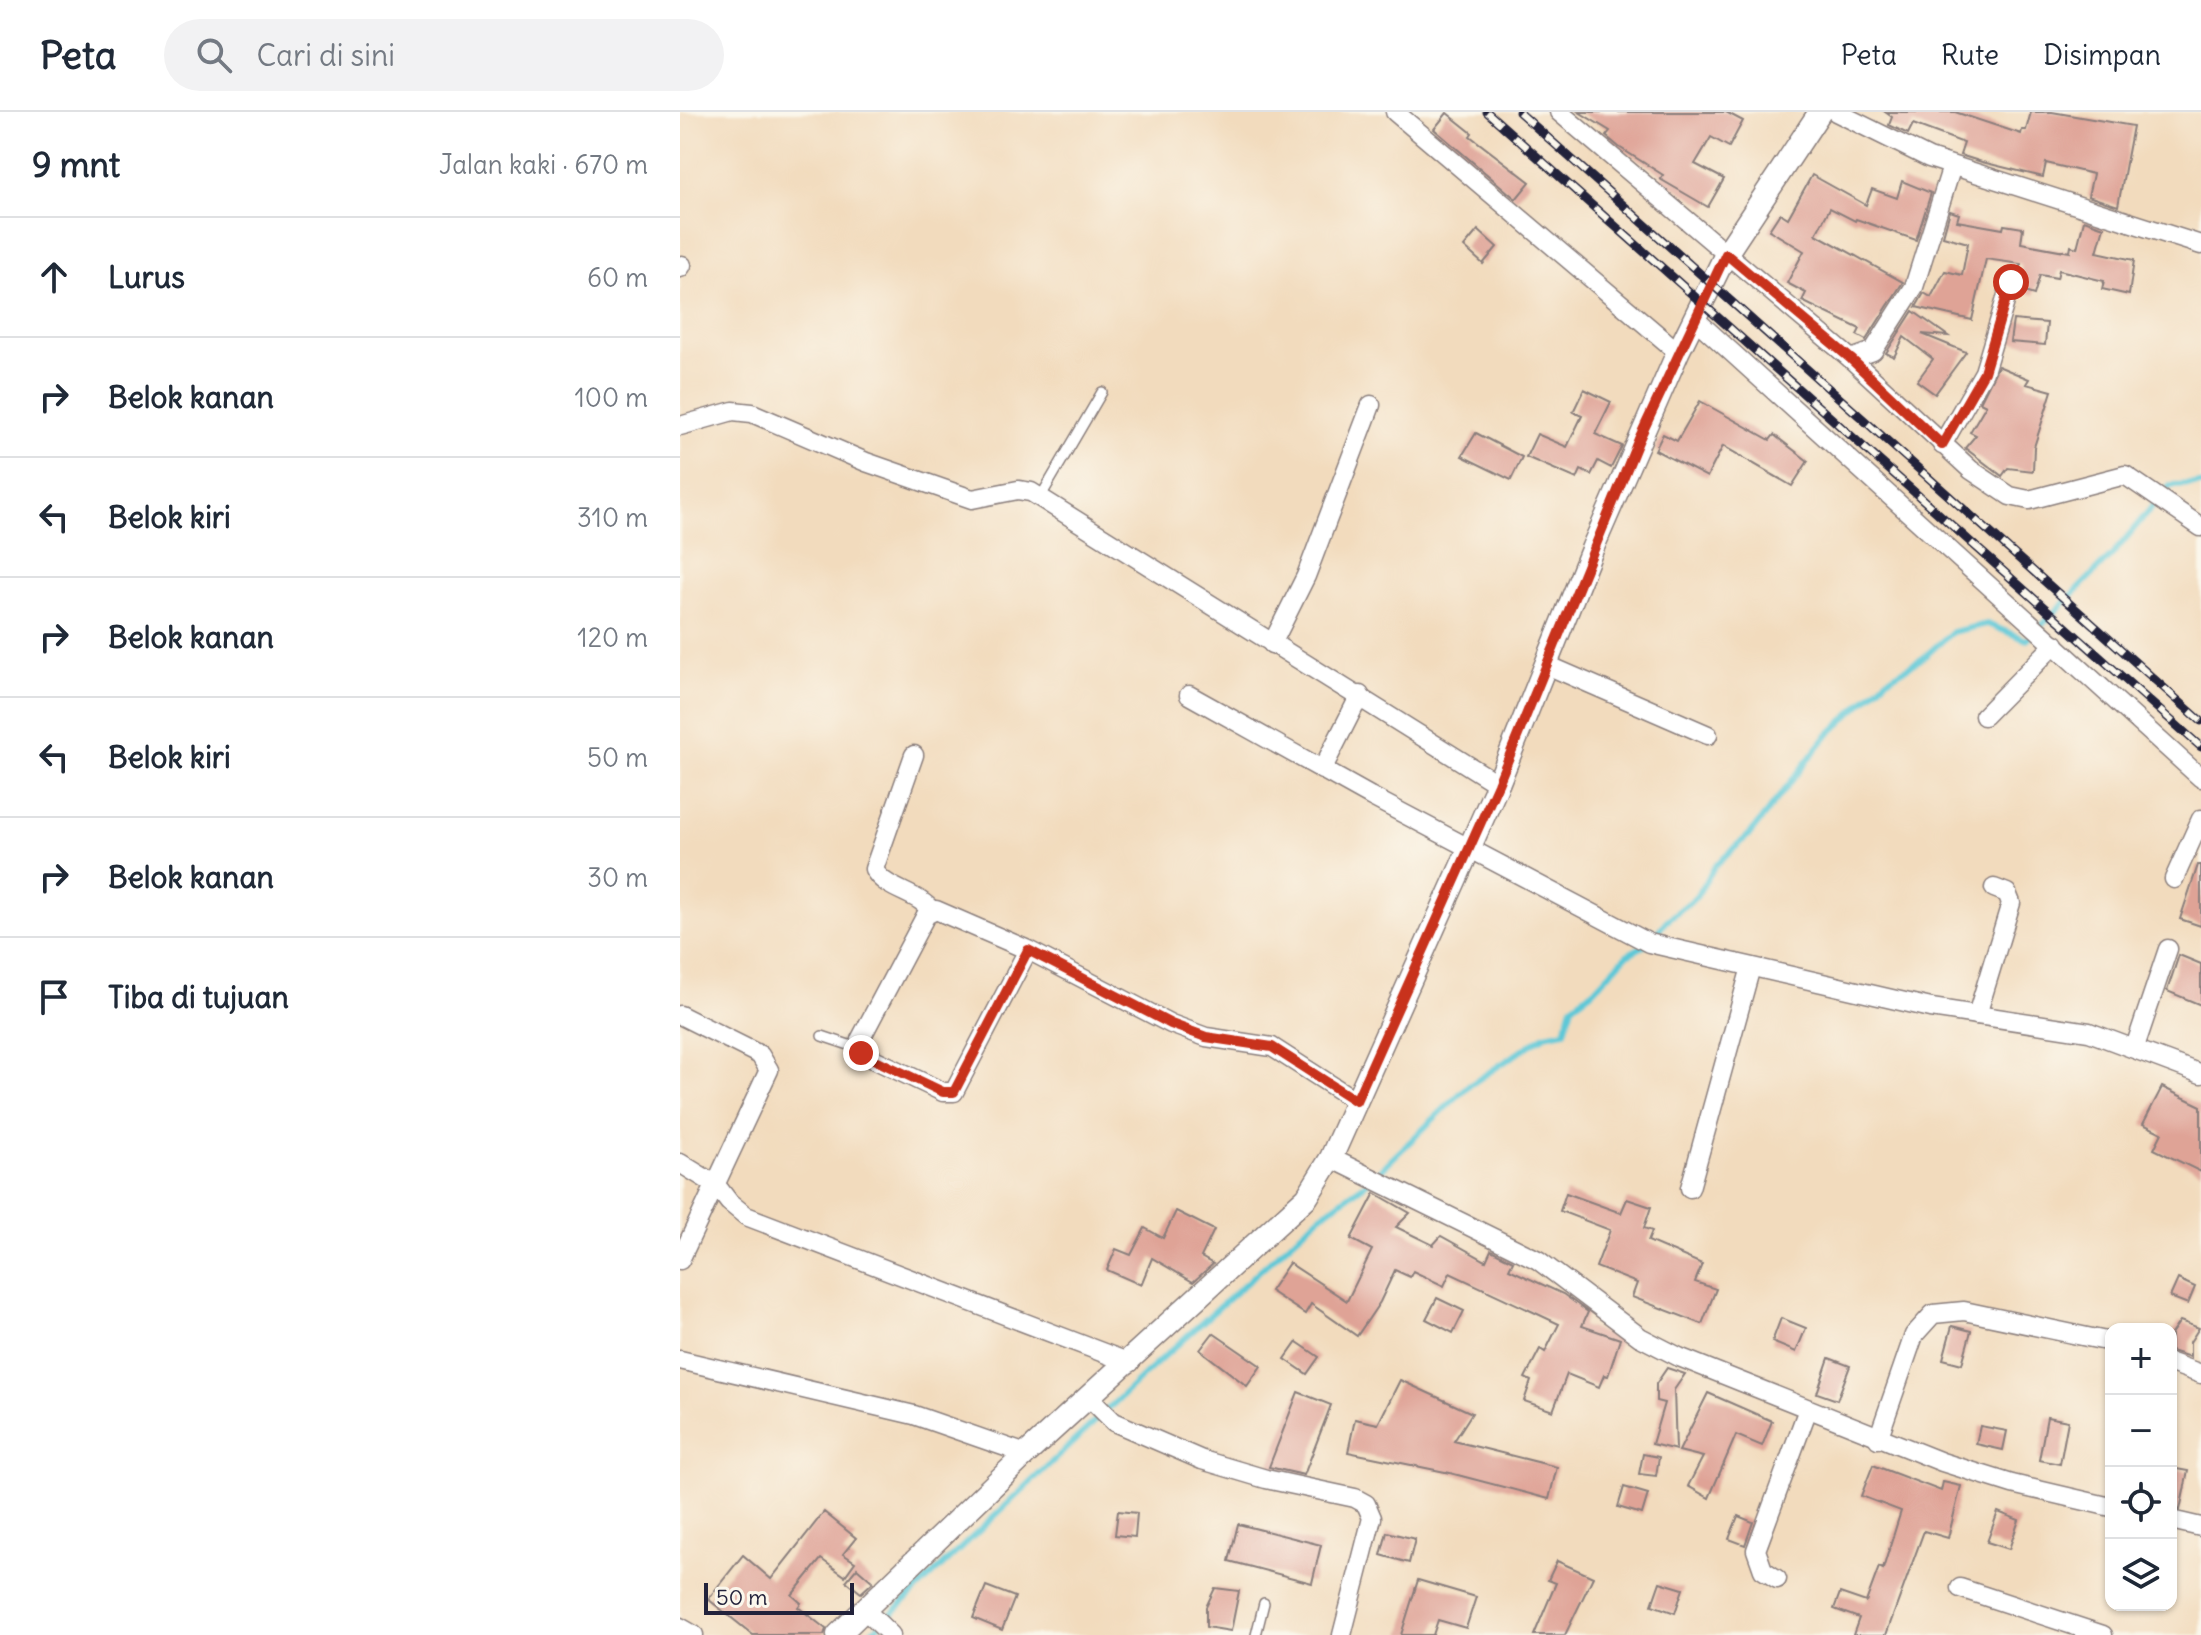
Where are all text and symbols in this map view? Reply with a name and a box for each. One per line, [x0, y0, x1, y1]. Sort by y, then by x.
search box [164, 19, 724, 91]
text: Peta [40, 32, 116, 79]
icon: search [192, 33, 236, 77]
text: Cari di sini [256, 36, 395, 74]
text: Peta [1841, 37, 1897, 73]
text: Rute [1941, 37, 1999, 73]
text: Disimpan [2043, 37, 2161, 73]
text: 9 mnt [32, 143, 120, 186]
text: Jalan kaki · 670 m [439, 148, 648, 181]
icon: ahead [32, 255, 76, 299]
text: Lurus [108, 258, 185, 296]
text: 60 m [587, 261, 648, 294]
route start [1993, 264, 2029, 300]
icon: right [32, 375, 76, 419]
text: Belok kanan [108, 378, 274, 416]
text: 100 m [574, 381, 648, 414]
icon: left [32, 495, 76, 539]
text: Belok kiri [108, 498, 231, 536]
text: 310 m [577, 501, 648, 534]
icon: right [32, 615, 76, 659]
text: Belok kanan [108, 618, 274, 656]
text: 120 m [577, 621, 648, 654]
icon: left [32, 735, 76, 779]
text: Belok kiri [108, 738, 231, 776]
text: 50 m [587, 741, 648, 774]
icon: right [32, 855, 76, 899]
text: Belok kanan [108, 858, 274, 896]
text: 30 m [587, 861, 648, 894]
icon: arrive [32, 975, 76, 1019]
text: Tiba di tujuan [108, 978, 289, 1016]
route end [843, 1035, 879, 1071]
map controls [2105, 1323, 2177, 1611]
button: + [2105, 1323, 2177, 1395]
button: − [2105, 1395, 2177, 1467]
button: locate [2105, 1467, 2177, 1539]
button: layers [2105, 1539, 2177, 1611]
scale bar [704, 1579, 854, 1615]
text: 50 m [716, 1583, 768, 1611]

